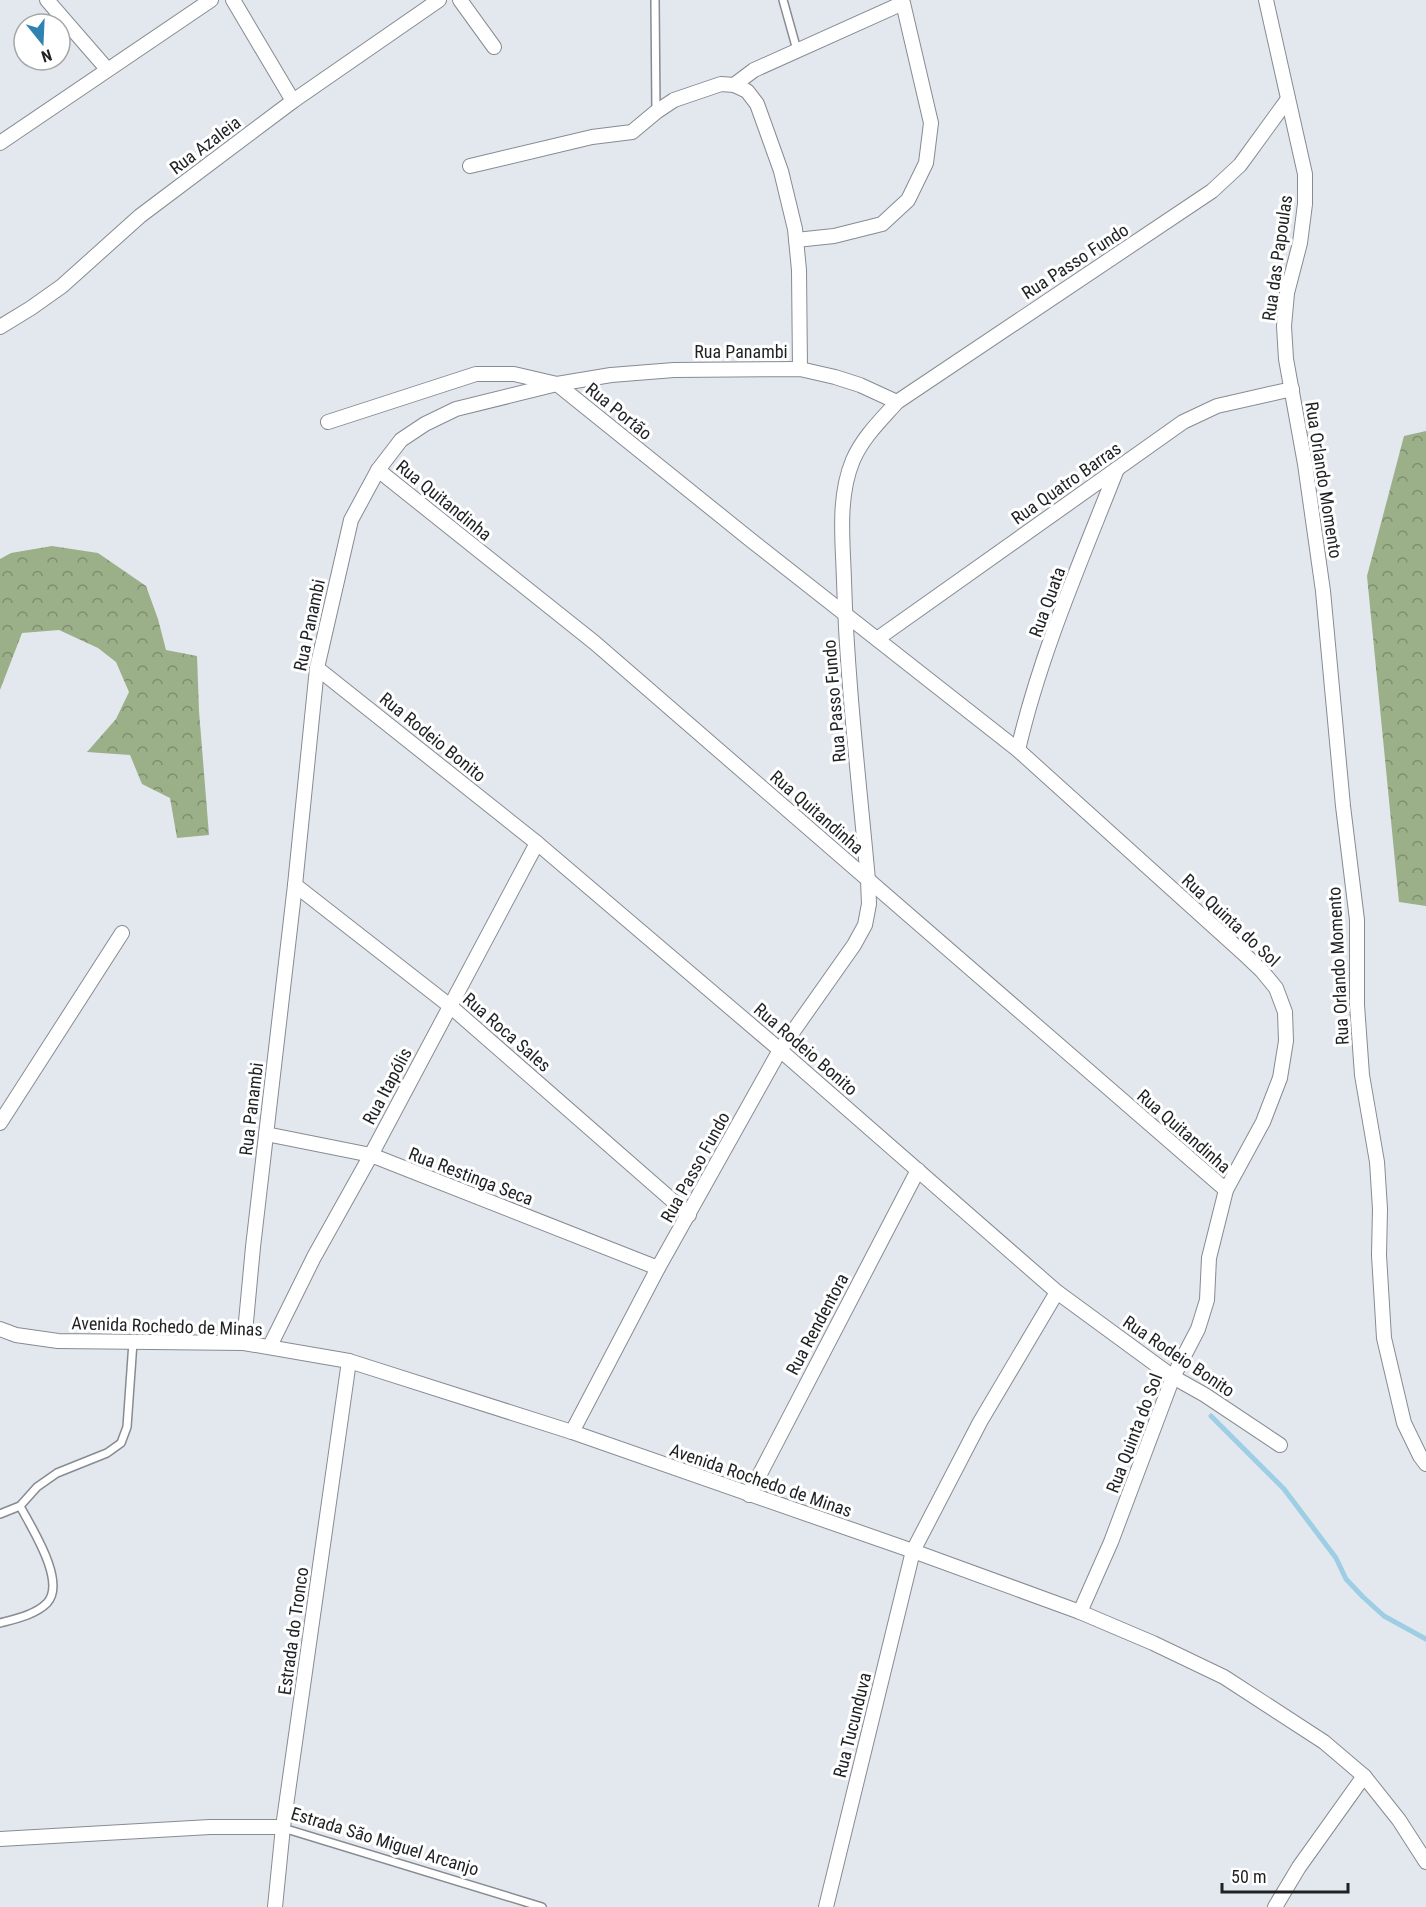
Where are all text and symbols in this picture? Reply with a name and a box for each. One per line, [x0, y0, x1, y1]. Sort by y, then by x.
north arrow [12, 12, 72, 72]
text: N [39, 45, 54, 66]
street label: Rua Azaleia [165, 112, 245, 178]
street label: Rua das Papoulas [1258, 194, 1296, 322]
street label: Rua Passo Fundo [1018, 219, 1132, 303]
street label: Rua Panambi [694, 341, 788, 362]
street label: Rua Portão [582, 378, 656, 444]
street label: Rua Orlando Momento [1301, 400, 1347, 560]
street label: Rua Quatro Barras [1007, 437, 1125, 529]
street label: Rua Quitandinha [392, 455, 496, 545]
street label: Rua Quata [1025, 564, 1069, 640]
street label: Rua Panambi [289, 577, 329, 673]
street label: Rua Passo Fundo [818, 639, 850, 763]
street label: Rua Rodeio Bonito [376, 688, 490, 786]
street label: Rua Quitandinha [766, 766, 868, 858]
street label: Rua Quinta do Sol [1178, 869, 1284, 971]
street label: Rua Orlando Momento [1323, 886, 1353, 1046]
street label: Rua Roca Sales [459, 988, 555, 1076]
street label: Rua Rodeio Bonito [750, 998, 862, 1100]
street label: Rua Itapólis [358, 1044, 416, 1128]
street label: Rua Panambi [235, 1061, 267, 1157]
street label: Rua Quitandinha [1133, 1085, 1235, 1177]
street label: Rua Passo Fundo [656, 1108, 734, 1226]
street label: Rua Restinga Seca [406, 1143, 536, 1209]
street label: Rua Rendentora [781, 1270, 853, 1378]
street label: Rua Rodeio Bonito [1119, 1311, 1239, 1401]
street label: Avenida Rochedo de Minas [71, 1312, 263, 1340]
street label: Rua Quinta do Sol [1102, 1370, 1166, 1496]
street label: Avenida Rochedo de Minas [667, 1439, 855, 1521]
street label: Estrada do Tronco [274, 1566, 312, 1696]
street label: Rua Tucunduva [829, 1670, 875, 1780]
street label: Estrada São Miguel Arcanjo [288, 1802, 482, 1880]
scale bar [1222, 1856, 1348, 1894]
text: 50 m [1231, 1866, 1266, 1887]

